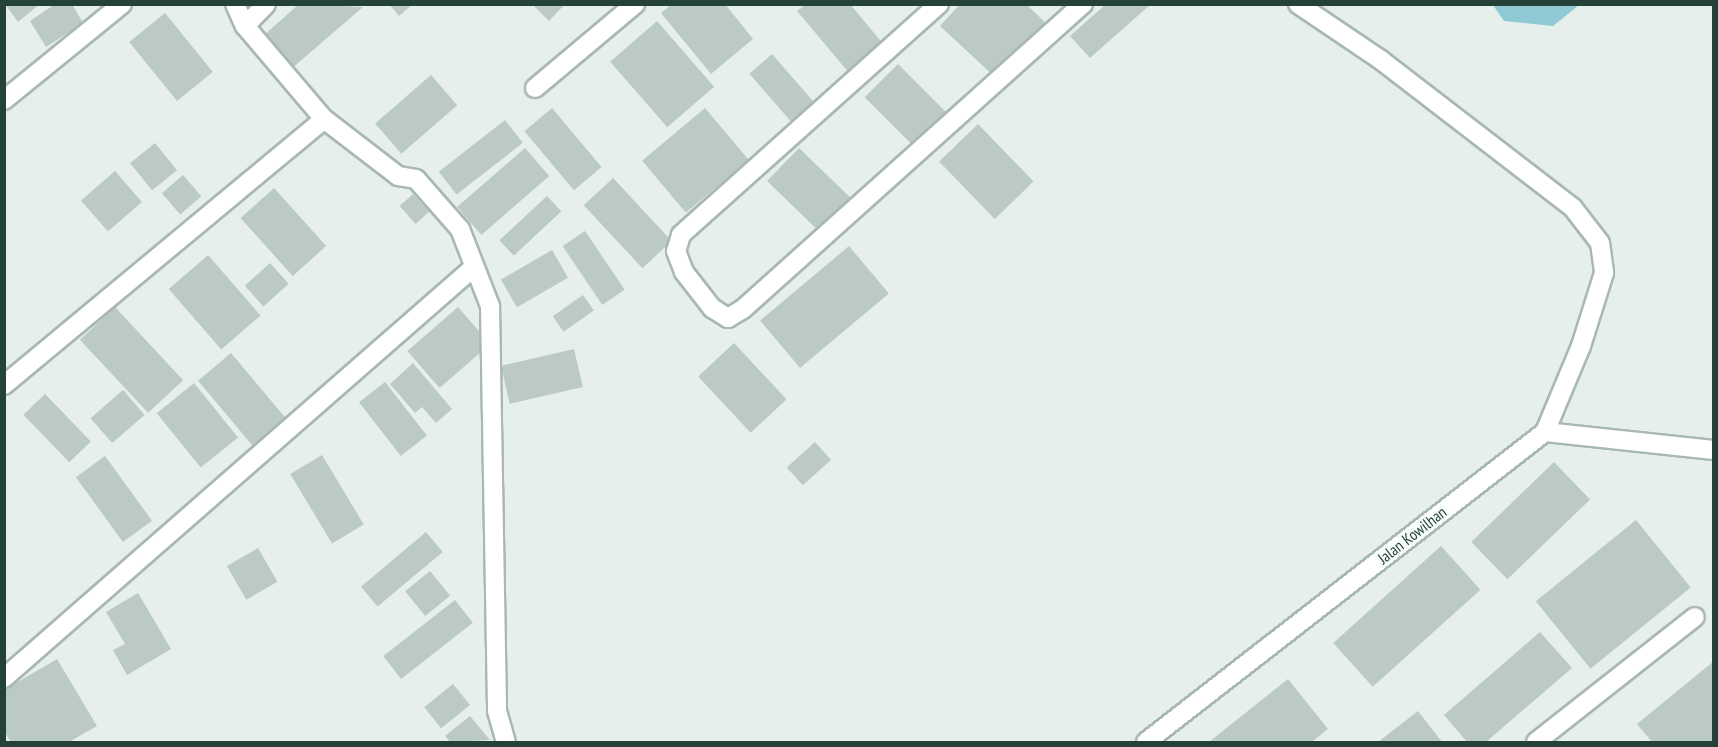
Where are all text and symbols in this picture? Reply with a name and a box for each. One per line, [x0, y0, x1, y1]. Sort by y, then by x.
street label: Jalan Kowilhan [1374, 502, 1450, 568]

